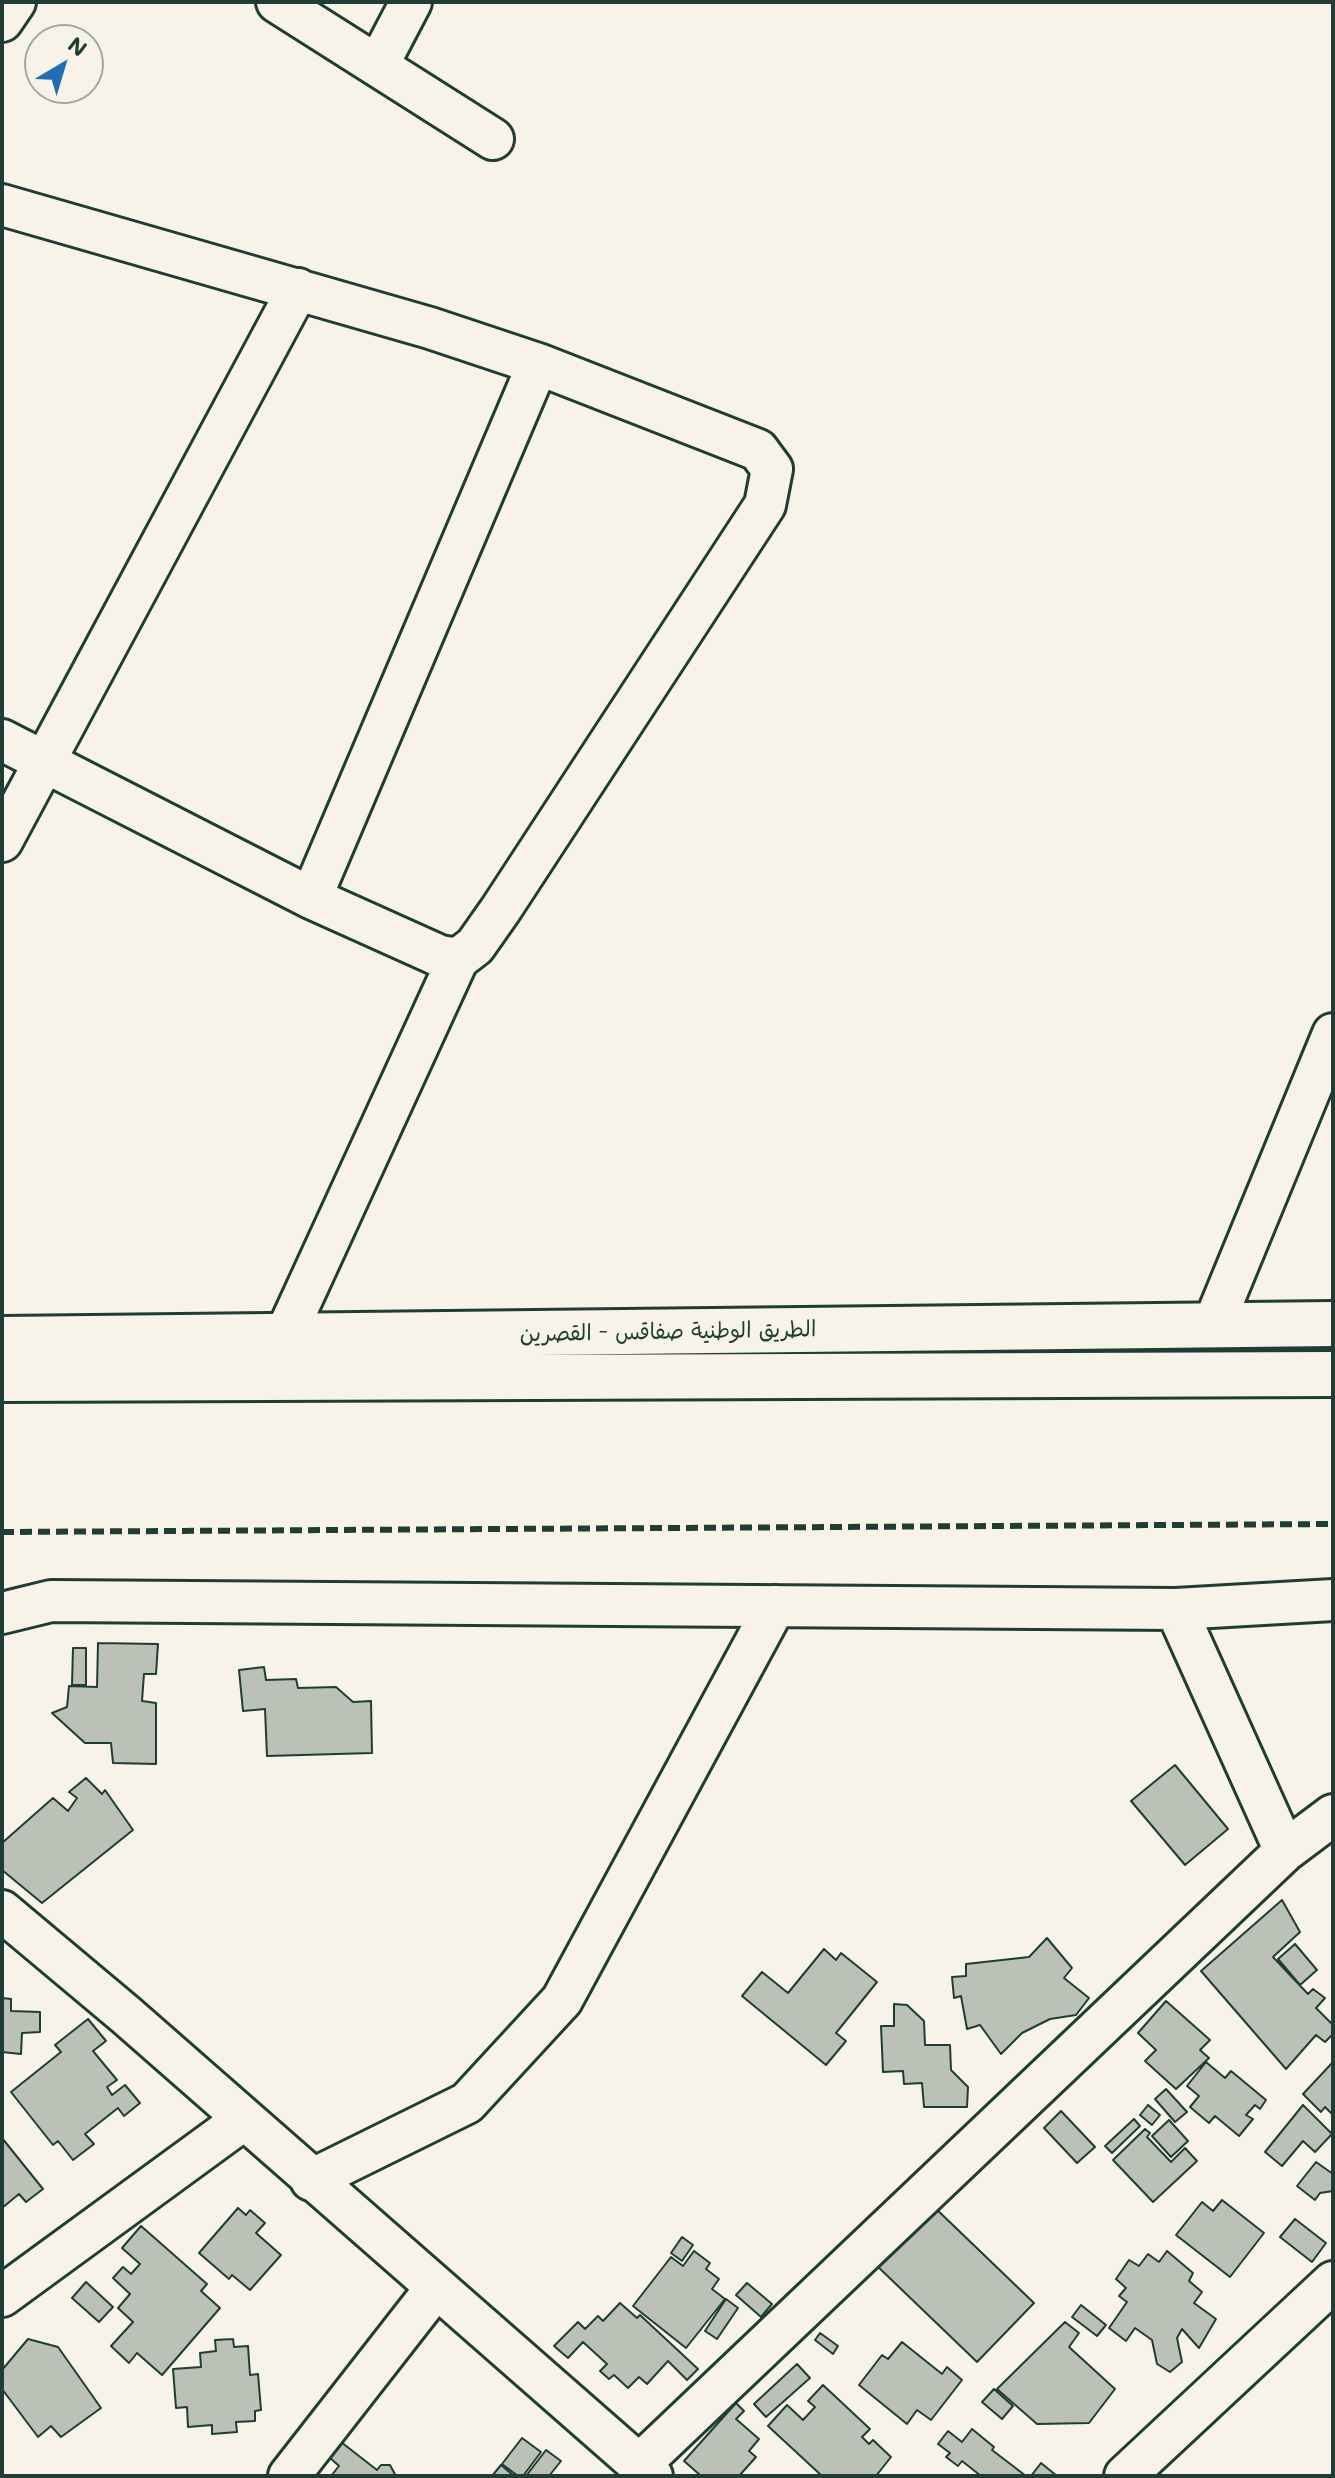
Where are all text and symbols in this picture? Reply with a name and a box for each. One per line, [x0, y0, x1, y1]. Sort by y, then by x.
north arrow [24, 24, 104, 104]
text: N [62, 30, 93, 63]
street label: الطريق الوطنية صفاقس - القصرين [520, 1316, 816, 1348]

